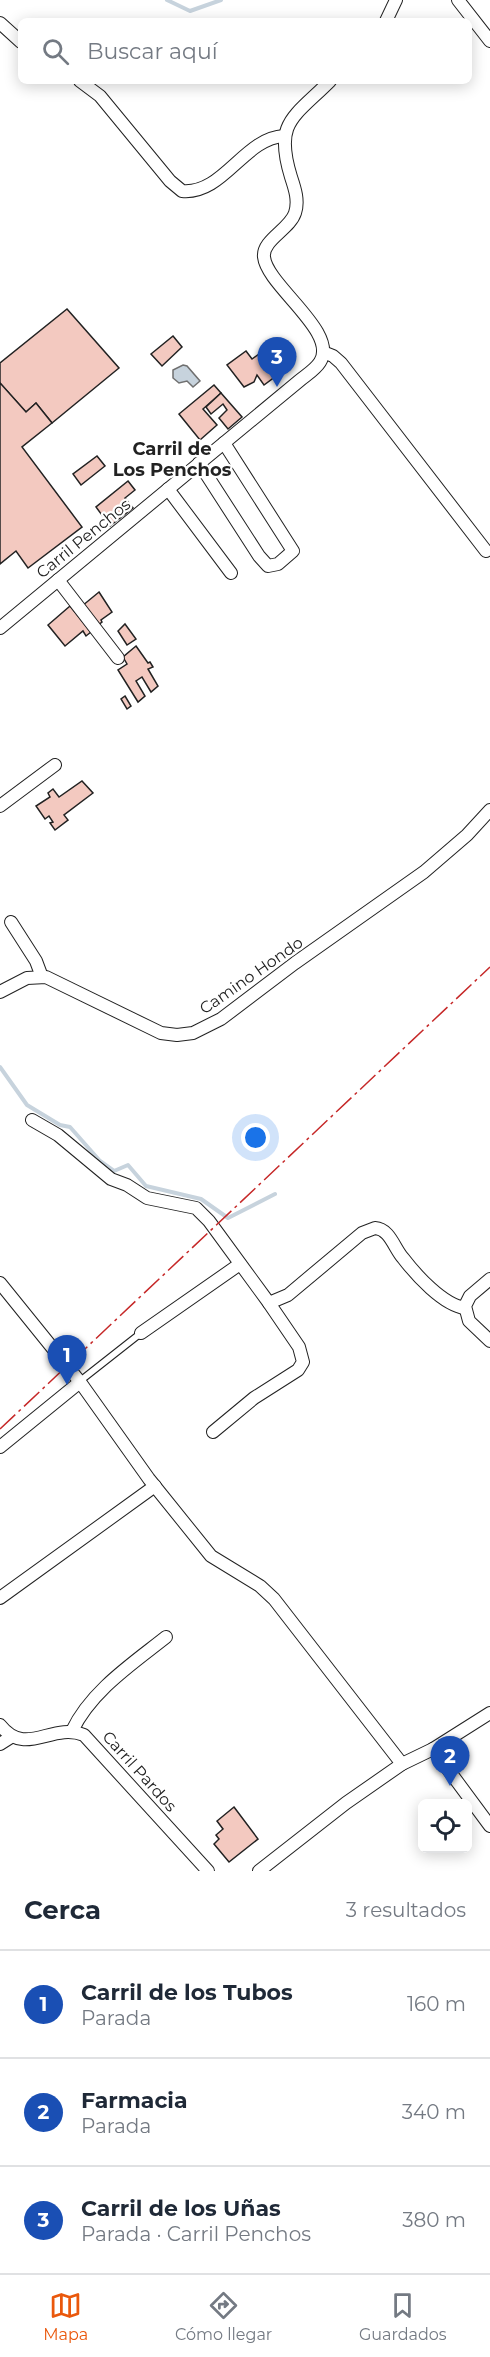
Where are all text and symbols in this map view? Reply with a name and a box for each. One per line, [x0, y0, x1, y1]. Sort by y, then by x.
search box [18, 18, 472, 84]
icon: search [39, 35, 72, 68]
text: Buscar aquí [87, 38, 218, 65]
pin: 3 [258, 338, 296, 387]
district label: Carril de Los Penchos [113, 438, 232, 481]
street label: Carril Penchos [33, 495, 134, 582]
street label: Camino Hondo [196, 933, 307, 1018]
your location [241, 1123, 270, 1152]
pin: 1 [48, 1336, 86, 1385]
street label: Carril Pardos [99, 1727, 181, 1816]
pin: 2 [430, 1736, 470, 1786]
map controls [418, 1799, 472, 1853]
button: locate [418, 1799, 472, 1853]
text: Cerca [24, 1894, 101, 1926]
text: 3 resultados [346, 1898, 466, 1922]
text: Carril de los Tubos [81, 1979, 293, 2006]
text: 1 [40, 1992, 47, 2016]
text: 160 m [407, 1992, 466, 2016]
text: Parada [81, 2006, 151, 2030]
text: Farmacia [81, 2087, 188, 2114]
text: 2 [38, 2100, 49, 2124]
text: 340 m [402, 2100, 466, 2124]
text: Parada [81, 2114, 151, 2138]
text: Carril de los Uñas [81, 2195, 281, 2222]
text: 3 [38, 2208, 49, 2232]
text: 380 m [402, 2208, 466, 2232]
text: Parada · Carril Penchos [81, 2222, 311, 2246]
tab: Mapa [43, 2289, 88, 2344]
tab: Cómo llegar [175, 2289, 272, 2344]
tab: Guardados [359, 2289, 447, 2344]

